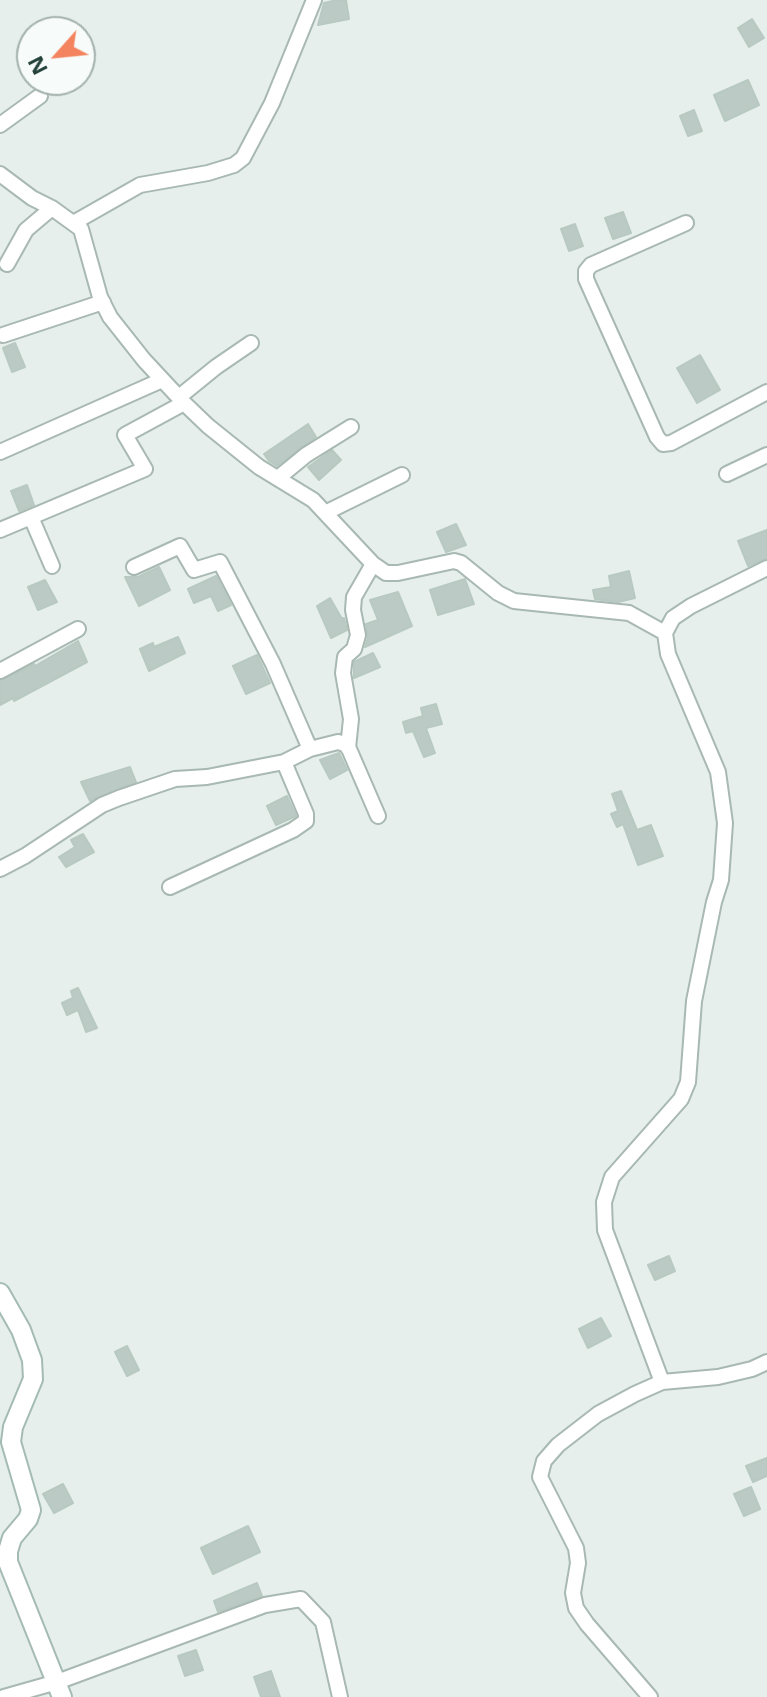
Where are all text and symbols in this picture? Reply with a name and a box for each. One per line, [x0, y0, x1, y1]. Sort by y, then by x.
north arrow [16, 16, 96, 96]
text: N [19, 51, 54, 81]

